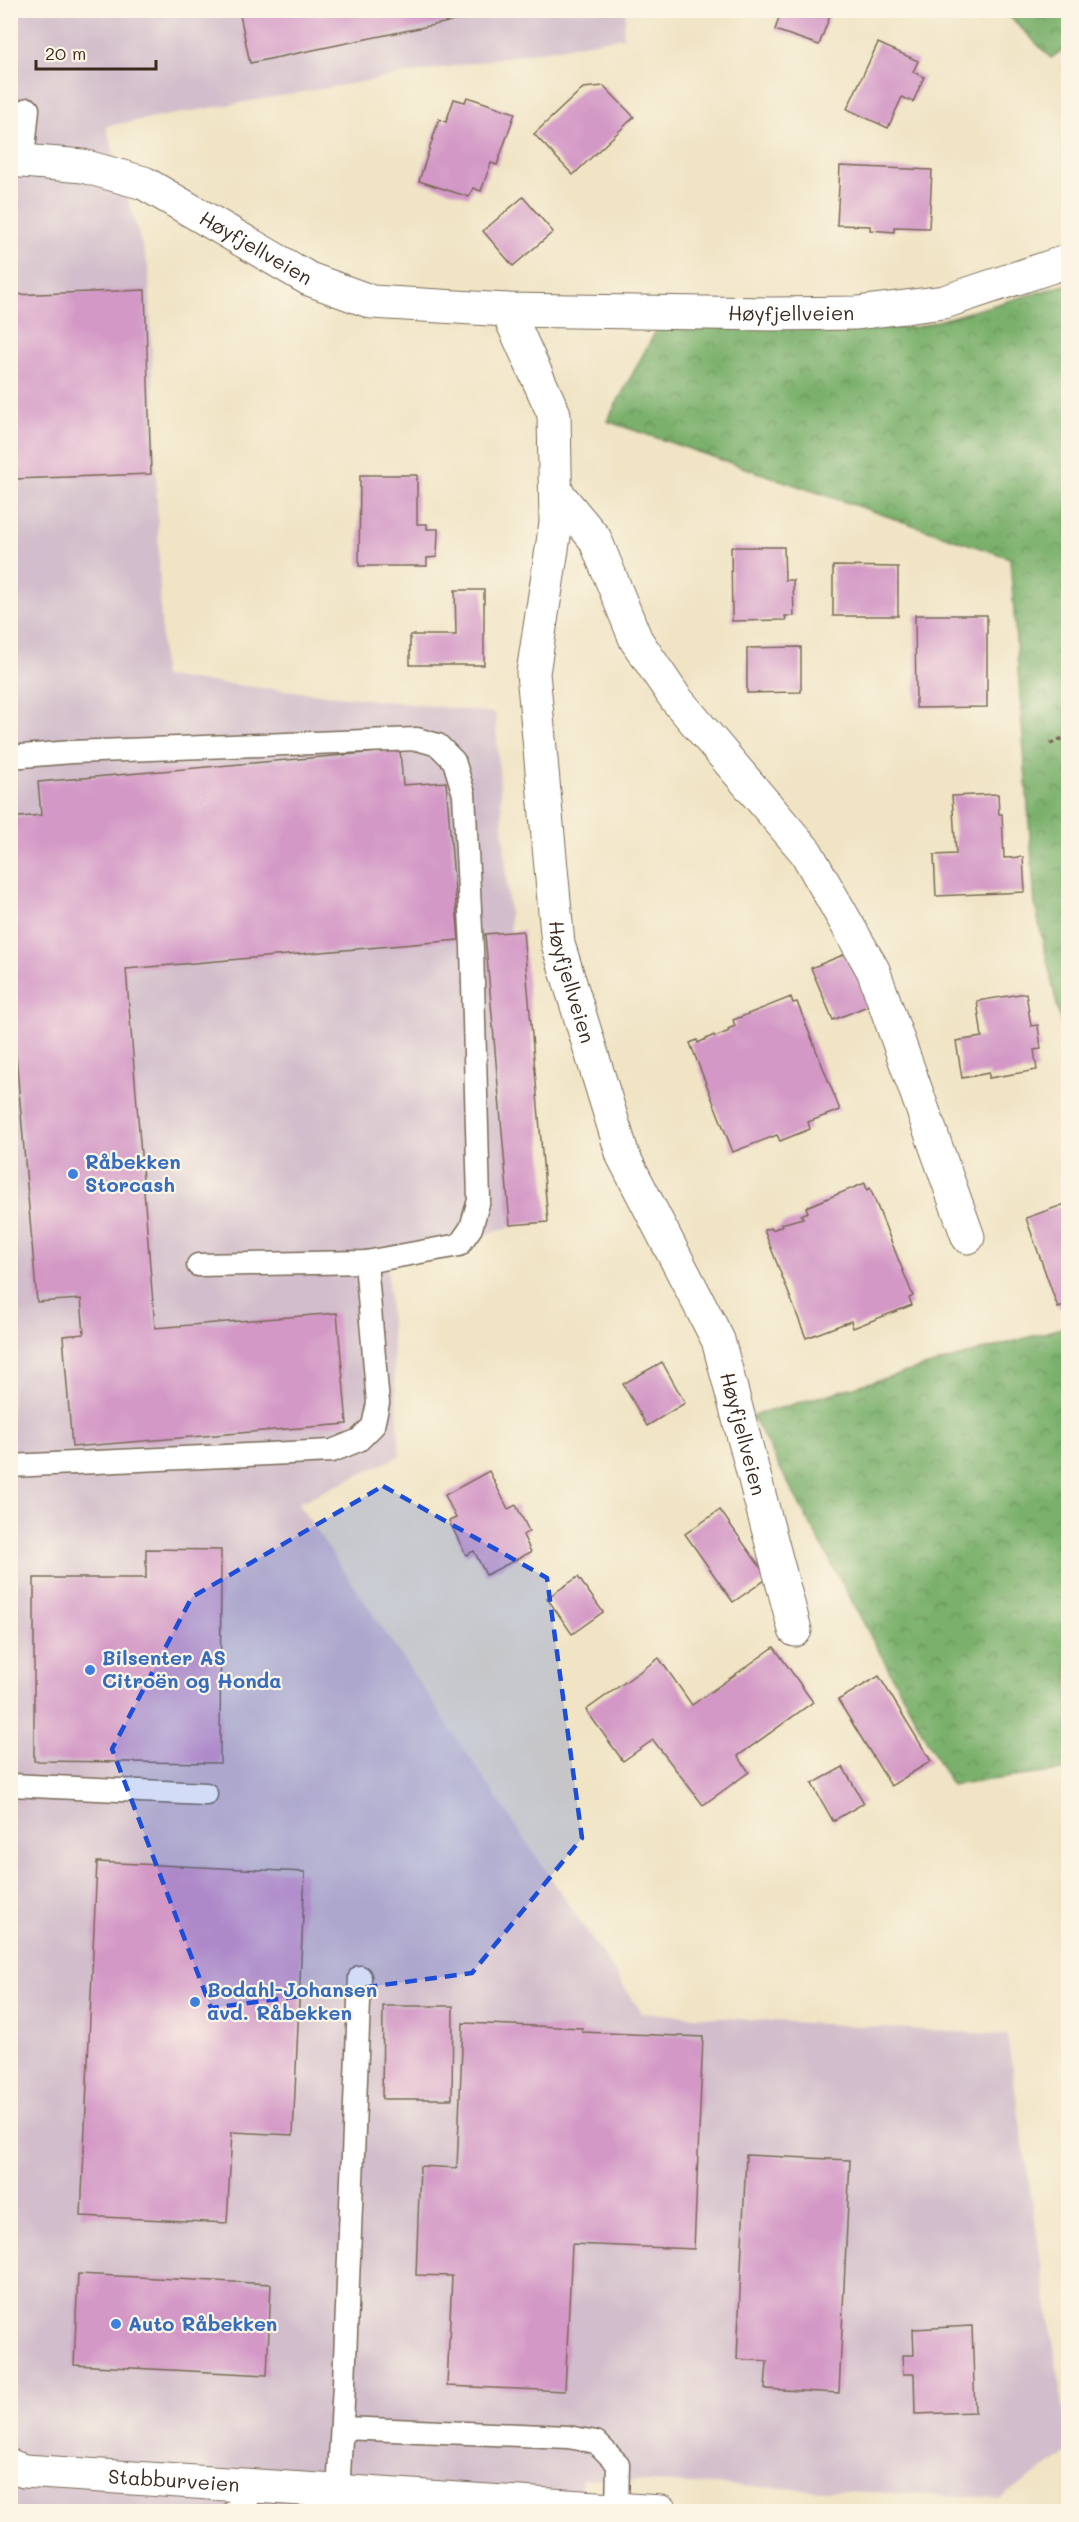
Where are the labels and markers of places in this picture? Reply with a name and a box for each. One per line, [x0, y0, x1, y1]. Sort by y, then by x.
place label: Råbekken Storcash [85, 1148, 181, 1197]
marker: Råbekken Storcash [66, 1167, 80, 1181]
place label: Bilsenter AS Citroën og Honda [102, 1644, 282, 1693]
marker: Bilsenter AS Citroën og Honda [83, 1663, 97, 1677]
place label: Bodahl-Johansen avd. Råbekken [207, 1976, 377, 2025]
marker: Bodahl-Johansen avd. Råbekken [188, 1995, 202, 2009]
place label: Auto Råbekken [128, 2310, 277, 2336]
marker: Auto Råbekken [109, 2317, 123, 2331]

